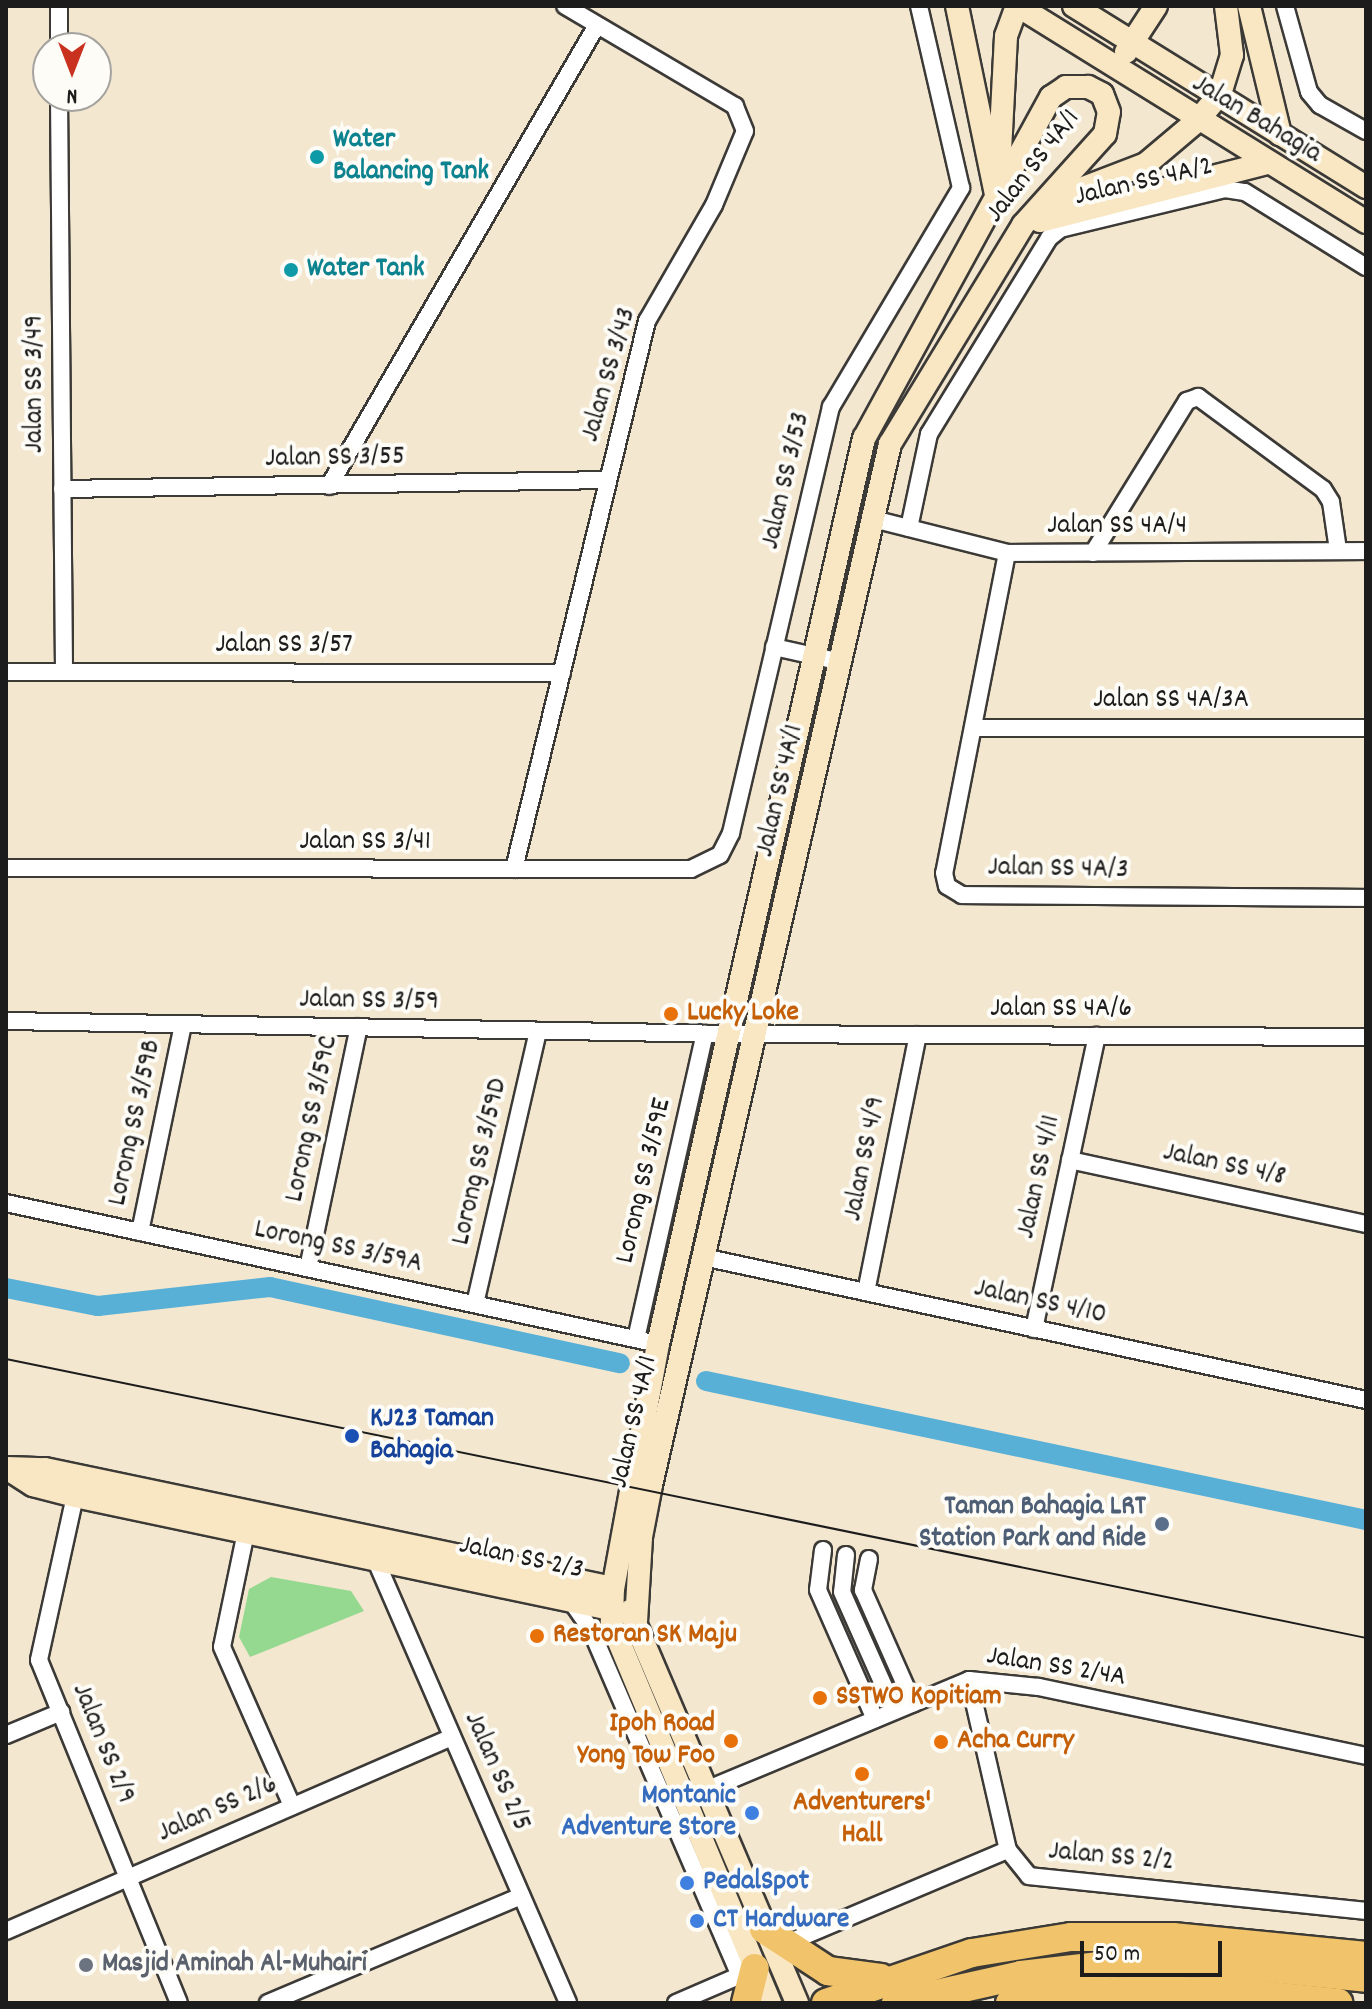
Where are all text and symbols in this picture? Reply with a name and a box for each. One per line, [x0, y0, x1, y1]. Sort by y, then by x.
north arrow [32, 32, 112, 112]
street label: Jalan Bahagia [1185, 68, 1327, 172]
text: N [67, 79, 77, 110]
street label: Jalan SS 4A/1 [979, 104, 1089, 230]
place label: Water Balancing Tank [333, 124, 489, 190]
marker: Water Balancing Tank [308, 148, 326, 166]
street label: Jalan SS 4A/2 [1072, 151, 1216, 215]
place label: Water Tank [307, 253, 424, 287]
marker: Water Tank [282, 261, 300, 279]
street label: Jalan SS 3/43 [575, 304, 645, 446]
street label: Jalan SS 3/49 [19, 315, 53, 453]
street label: Jalan SS 3/53 [755, 409, 819, 553]
street label: Jalan SS 3/55 [265, 441, 405, 477]
street label: Jalan SS 4A/4 [1047, 510, 1187, 544]
street label: Jalan SS 3/57 [215, 629, 353, 663]
street label: Jalan SS 4A/3A [1093, 684, 1249, 718]
street label: Jalan SS 4A/1 [749, 722, 813, 860]
street label: Jalan SS 3/41 [299, 826, 431, 860]
street label: Jalan SS 4A/3 [987, 852, 1129, 888]
street label: Jalan SS 3/59 [299, 984, 439, 1020]
street label: Jalan SS 4A/6 [990, 993, 1132, 1027]
place label: Lucky Loke [687, 997, 799, 1031]
marker: Lucky Loke [662, 1005, 680, 1023]
street label: Lorong SS 3/59C [279, 1033, 347, 1205]
street label: Lorong SS 3/59B [102, 1037, 170, 1209]
street label: Lorong SS 3/59D [445, 1075, 517, 1249]
street label: Jalan SS 4/9 [837, 1094, 895, 1224]
street label: Lorong SS 3/59E [610, 1095, 680, 1267]
street label: Jalan SS 4/11 [1011, 1112, 1069, 1242]
street label: Jalan SS 4/8 [1160, 1137, 1288, 1195]
street label: Lorong SS 3/59A [251, 1214, 425, 1282]
street label: Jalan SS 4/10 [971, 1273, 1109, 1333]
street label: Jalan SS 4A/1 [603, 1353, 667, 1491]
place label: KJ23 Taman Bahagia [370, 1403, 494, 1469]
marker: KJ23 Taman Bahagia [341, 1425, 363, 1447]
place label: Taman Bahagia LRT Station Park and Ride [919, 1491, 1146, 1557]
marker: Taman Bahagia LRT Station Park and Ride [1153, 1515, 1171, 1533]
street label: Jalan SS 2/3 [456, 1529, 586, 1589]
place label: Restoran SK Maju [553, 1619, 737, 1653]
marker: Restoran SK Maju [528, 1627, 546, 1645]
street label: Jalan SS 2/4A [984, 1640, 1128, 1696]
street label: Jalan SS 2/9 [63, 1679, 141, 1809]
place label: SSTWO Kopitiam [836, 1681, 1002, 1715]
marker: SSTWO Kopitiam [811, 1689, 829, 1707]
street label: Jalan SS 2/5 [455, 1707, 537, 1837]
place label: Ipoh Road Yong Tow Foo [578, 1708, 715, 1774]
place label: Acha Curry [957, 1725, 1074, 1759]
marker: Ipoh Road Yong Tow Foo [722, 1732, 740, 1750]
marker: Acha Curry [932, 1733, 950, 1751]
marker: Adventurers' Hall [853, 1765, 871, 1783]
street label: Jalan SS 2/6 [153, 1769, 283, 1851]
place label: Montanic Adventure Store [561, 1780, 736, 1846]
place label: Adventurers' Hall [793, 1787, 931, 1853]
marker: Montanic Adventure Store [743, 1804, 761, 1822]
street label: Jalan SS 2/2 [1047, 1836, 1175, 1880]
place label: PedalSpot [703, 1866, 809, 1900]
marker: PedalSpot [678, 1874, 696, 1892]
place label: CT Hardware [713, 1904, 849, 1938]
marker: CT Hardware [688, 1912, 706, 1930]
scale bar [1084, 1925, 1226, 1975]
text: 50 m [1094, 1938, 1140, 1972]
place label: Masjid Aminah Al-Muhairi [102, 1948, 367, 1982]
marker: Masjid Aminah Al-Muhairi [77, 1956, 95, 1974]

